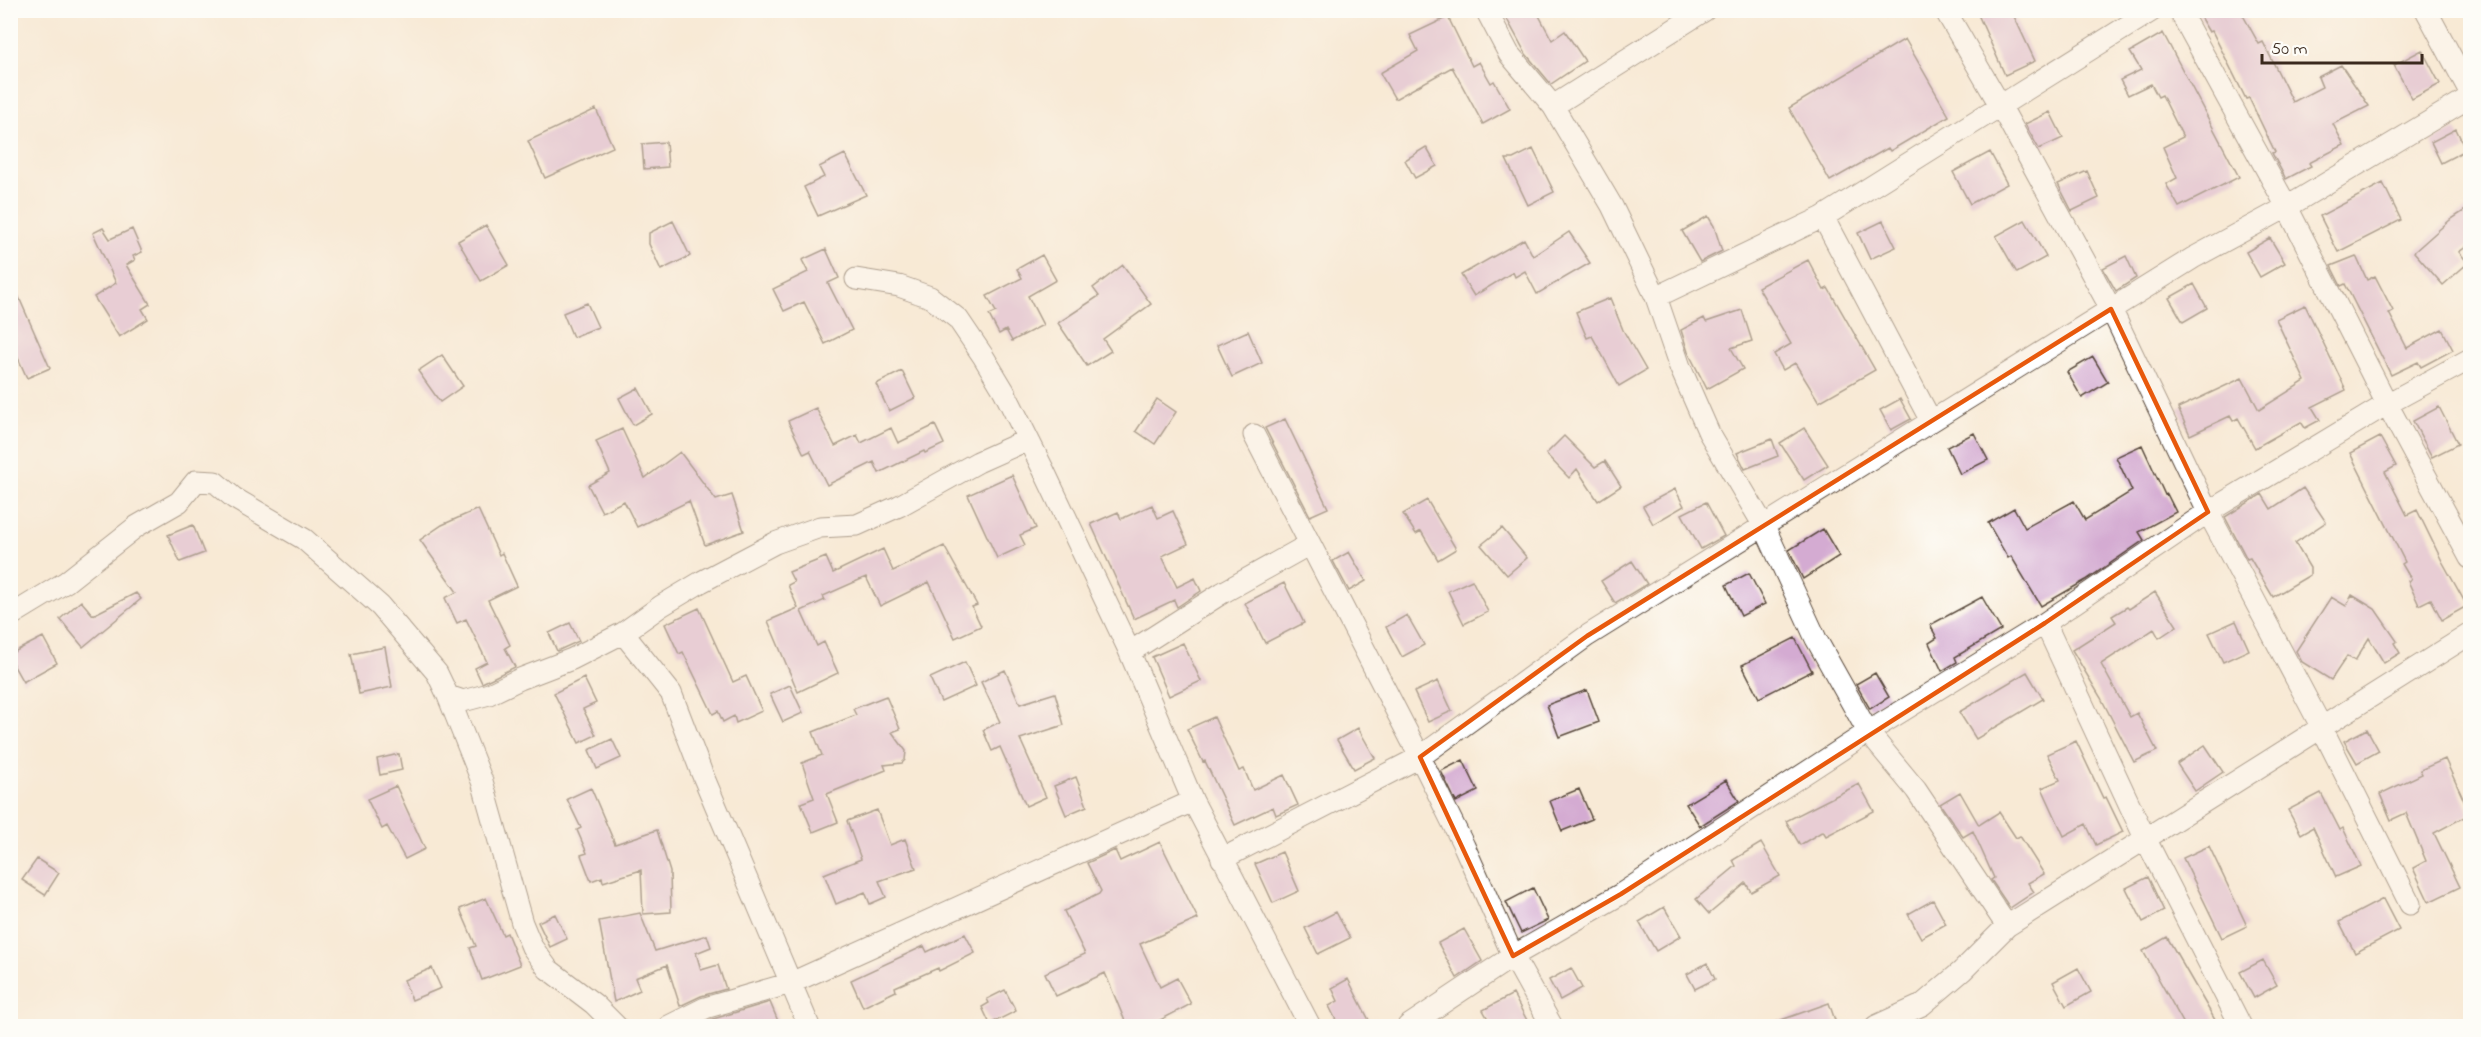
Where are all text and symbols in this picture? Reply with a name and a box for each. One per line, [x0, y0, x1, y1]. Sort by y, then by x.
scale bar [2262, 27, 2422, 65]
text: 50 m [2271, 37, 2308, 63]

